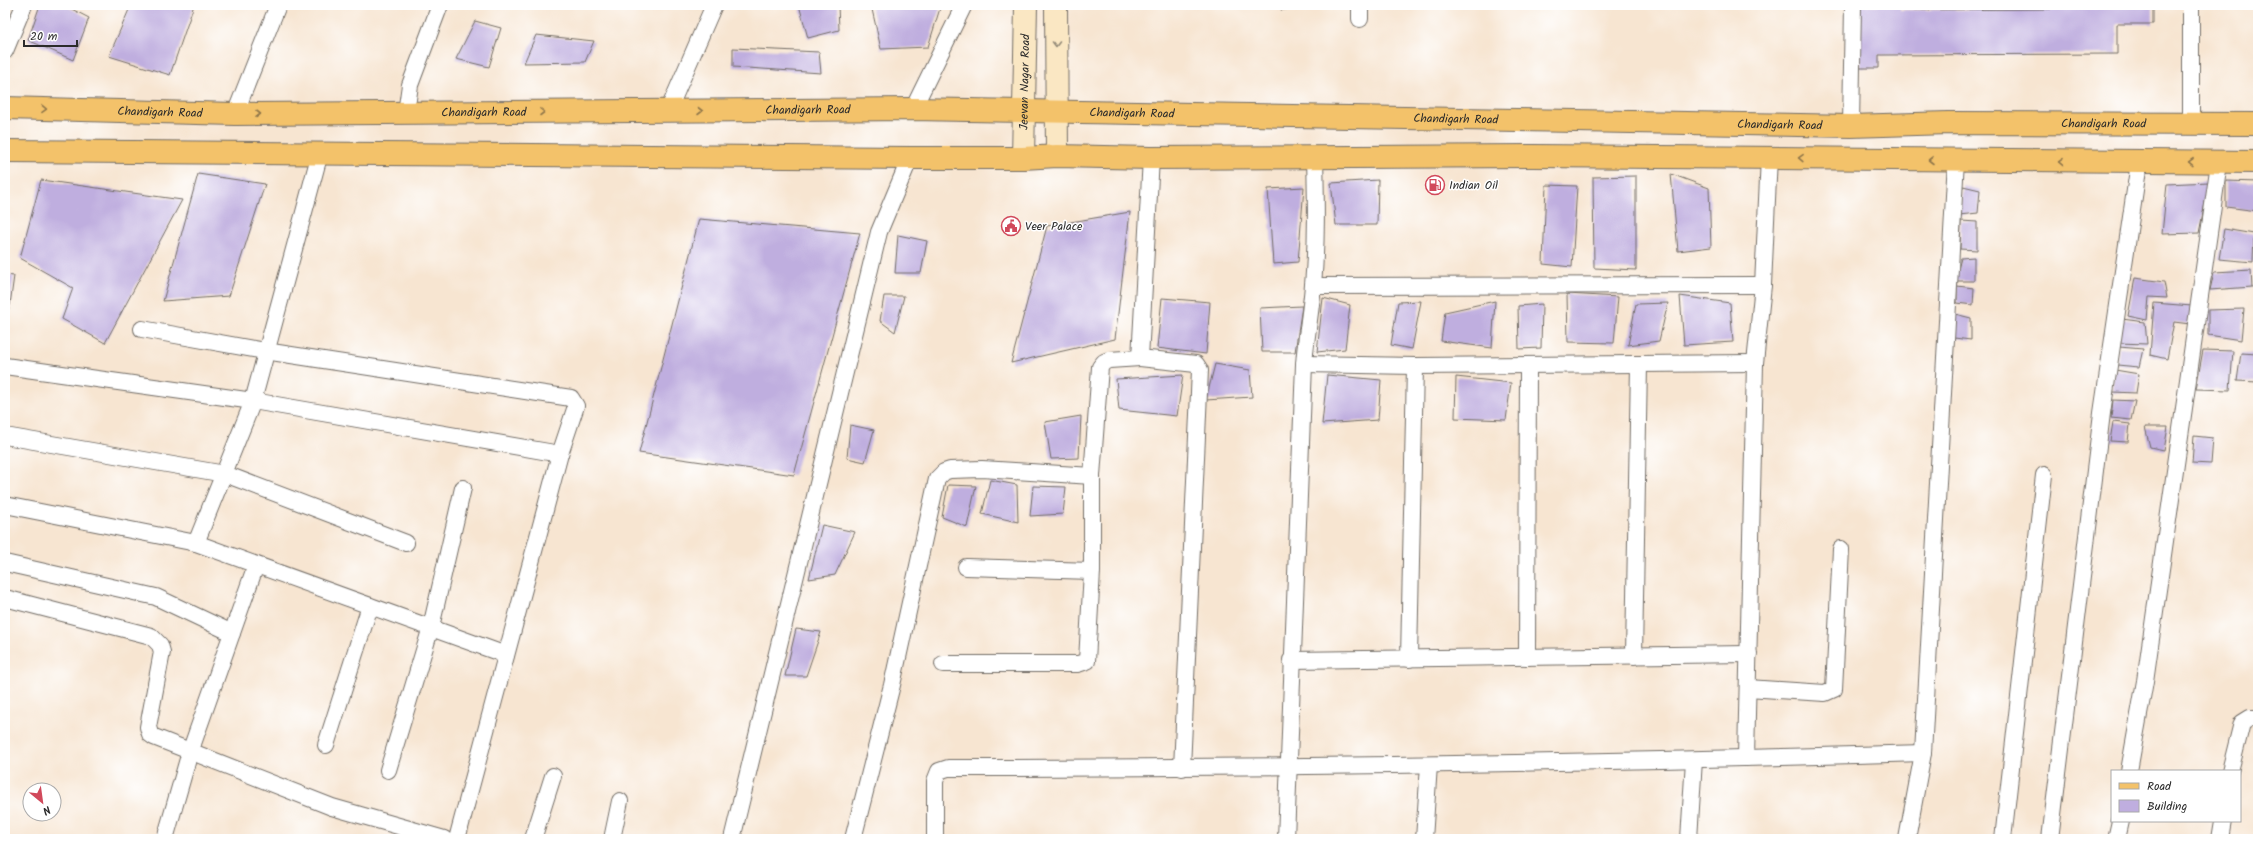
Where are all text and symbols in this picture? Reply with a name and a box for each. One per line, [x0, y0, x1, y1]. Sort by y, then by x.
scale bar [24, 22, 77, 48]
text: 20 m [30, 27, 58, 46]
street label: Jeevan Nagar Road [1014, 33, 1035, 130]
one-way arrow [1052, 41, 1061, 47]
street label: Chandigarh Road [765, 100, 852, 120]
street label: Chandigarh Road [117, 101, 204, 123]
street label: Chandigarh Road [441, 102, 528, 122]
street label: Chandigarh Road [1089, 103, 1176, 123]
one-way arrow [41, 105, 47, 114]
one-way arrow [697, 107, 703, 115]
one-way arrow [539, 108, 545, 116]
street label: Chandigarh Road [1413, 109, 1500, 129]
one-way arrow [255, 110, 261, 118]
street label: Chandigarh Road [1737, 114, 1824, 135]
street label: Chandigarh Road [2061, 114, 2147, 133]
one-way arrow [1798, 154, 1804, 163]
one-way arrow [1928, 156, 1934, 164]
one-way arrow [2188, 157, 2194, 166]
one-way arrow [2058, 158, 2064, 166]
fuel station icon: Indian Oil [1424, 174, 1446, 196]
place label: Indian Oil [1449, 176, 1498, 195]
public building icon: Veer Palace [1000, 215, 1022, 237]
place label: Veer Palace [1025, 217, 1083, 236]
legend [2111, 770, 2241, 822]
text: Road [2147, 777, 2172, 796]
north arrow [22, 782, 62, 822]
text: Building [2147, 797, 2187, 816]
text: N [39, 800, 54, 819]

